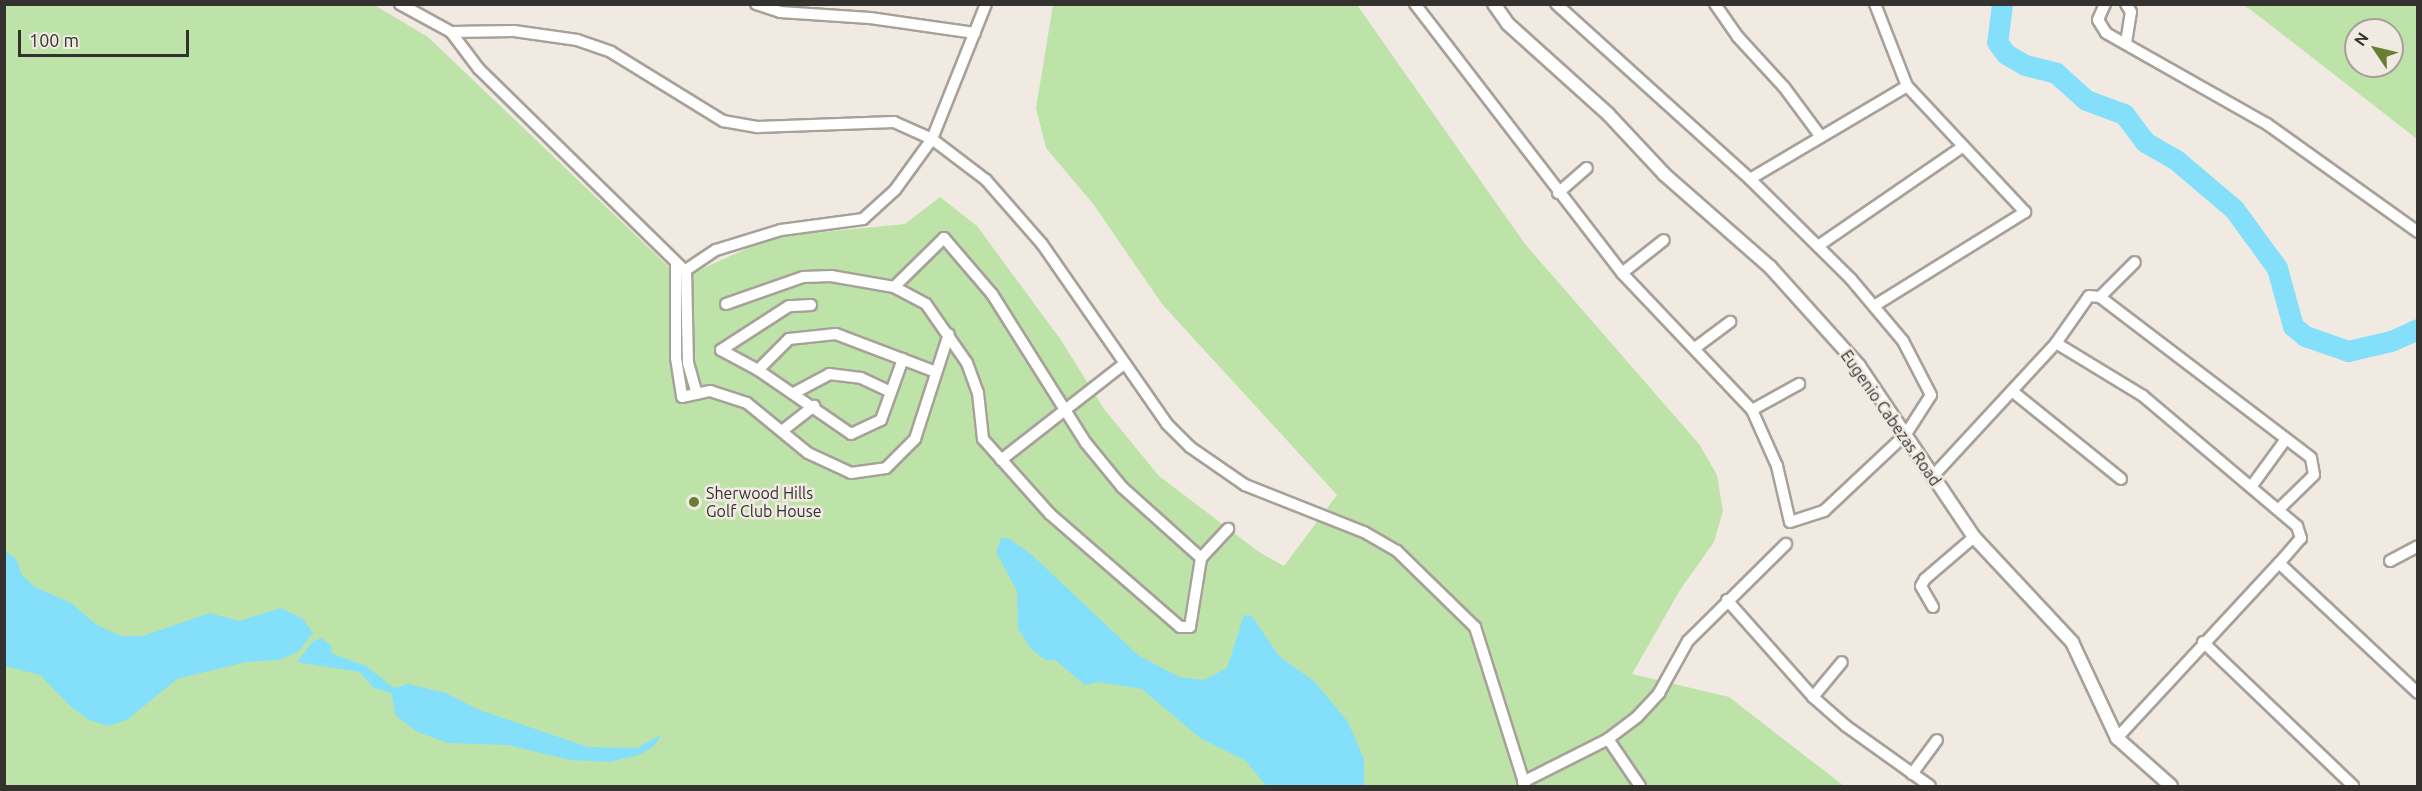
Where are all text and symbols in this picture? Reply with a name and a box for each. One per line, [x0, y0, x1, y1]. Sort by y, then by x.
scale bar [21, 18, 192, 56]
north arrow [2344, 18, 2404, 78]
text: N [2350, 29, 2372, 49]
text: 100 m [29, 30, 79, 50]
street label: Eugenio Cabezas Road [1837, 346, 1945, 490]
place label: Sherwood Hills Golf Club House [706, 483, 822, 521]
marker: Sherwood Hills Golf Club House [687, 495, 701, 509]

